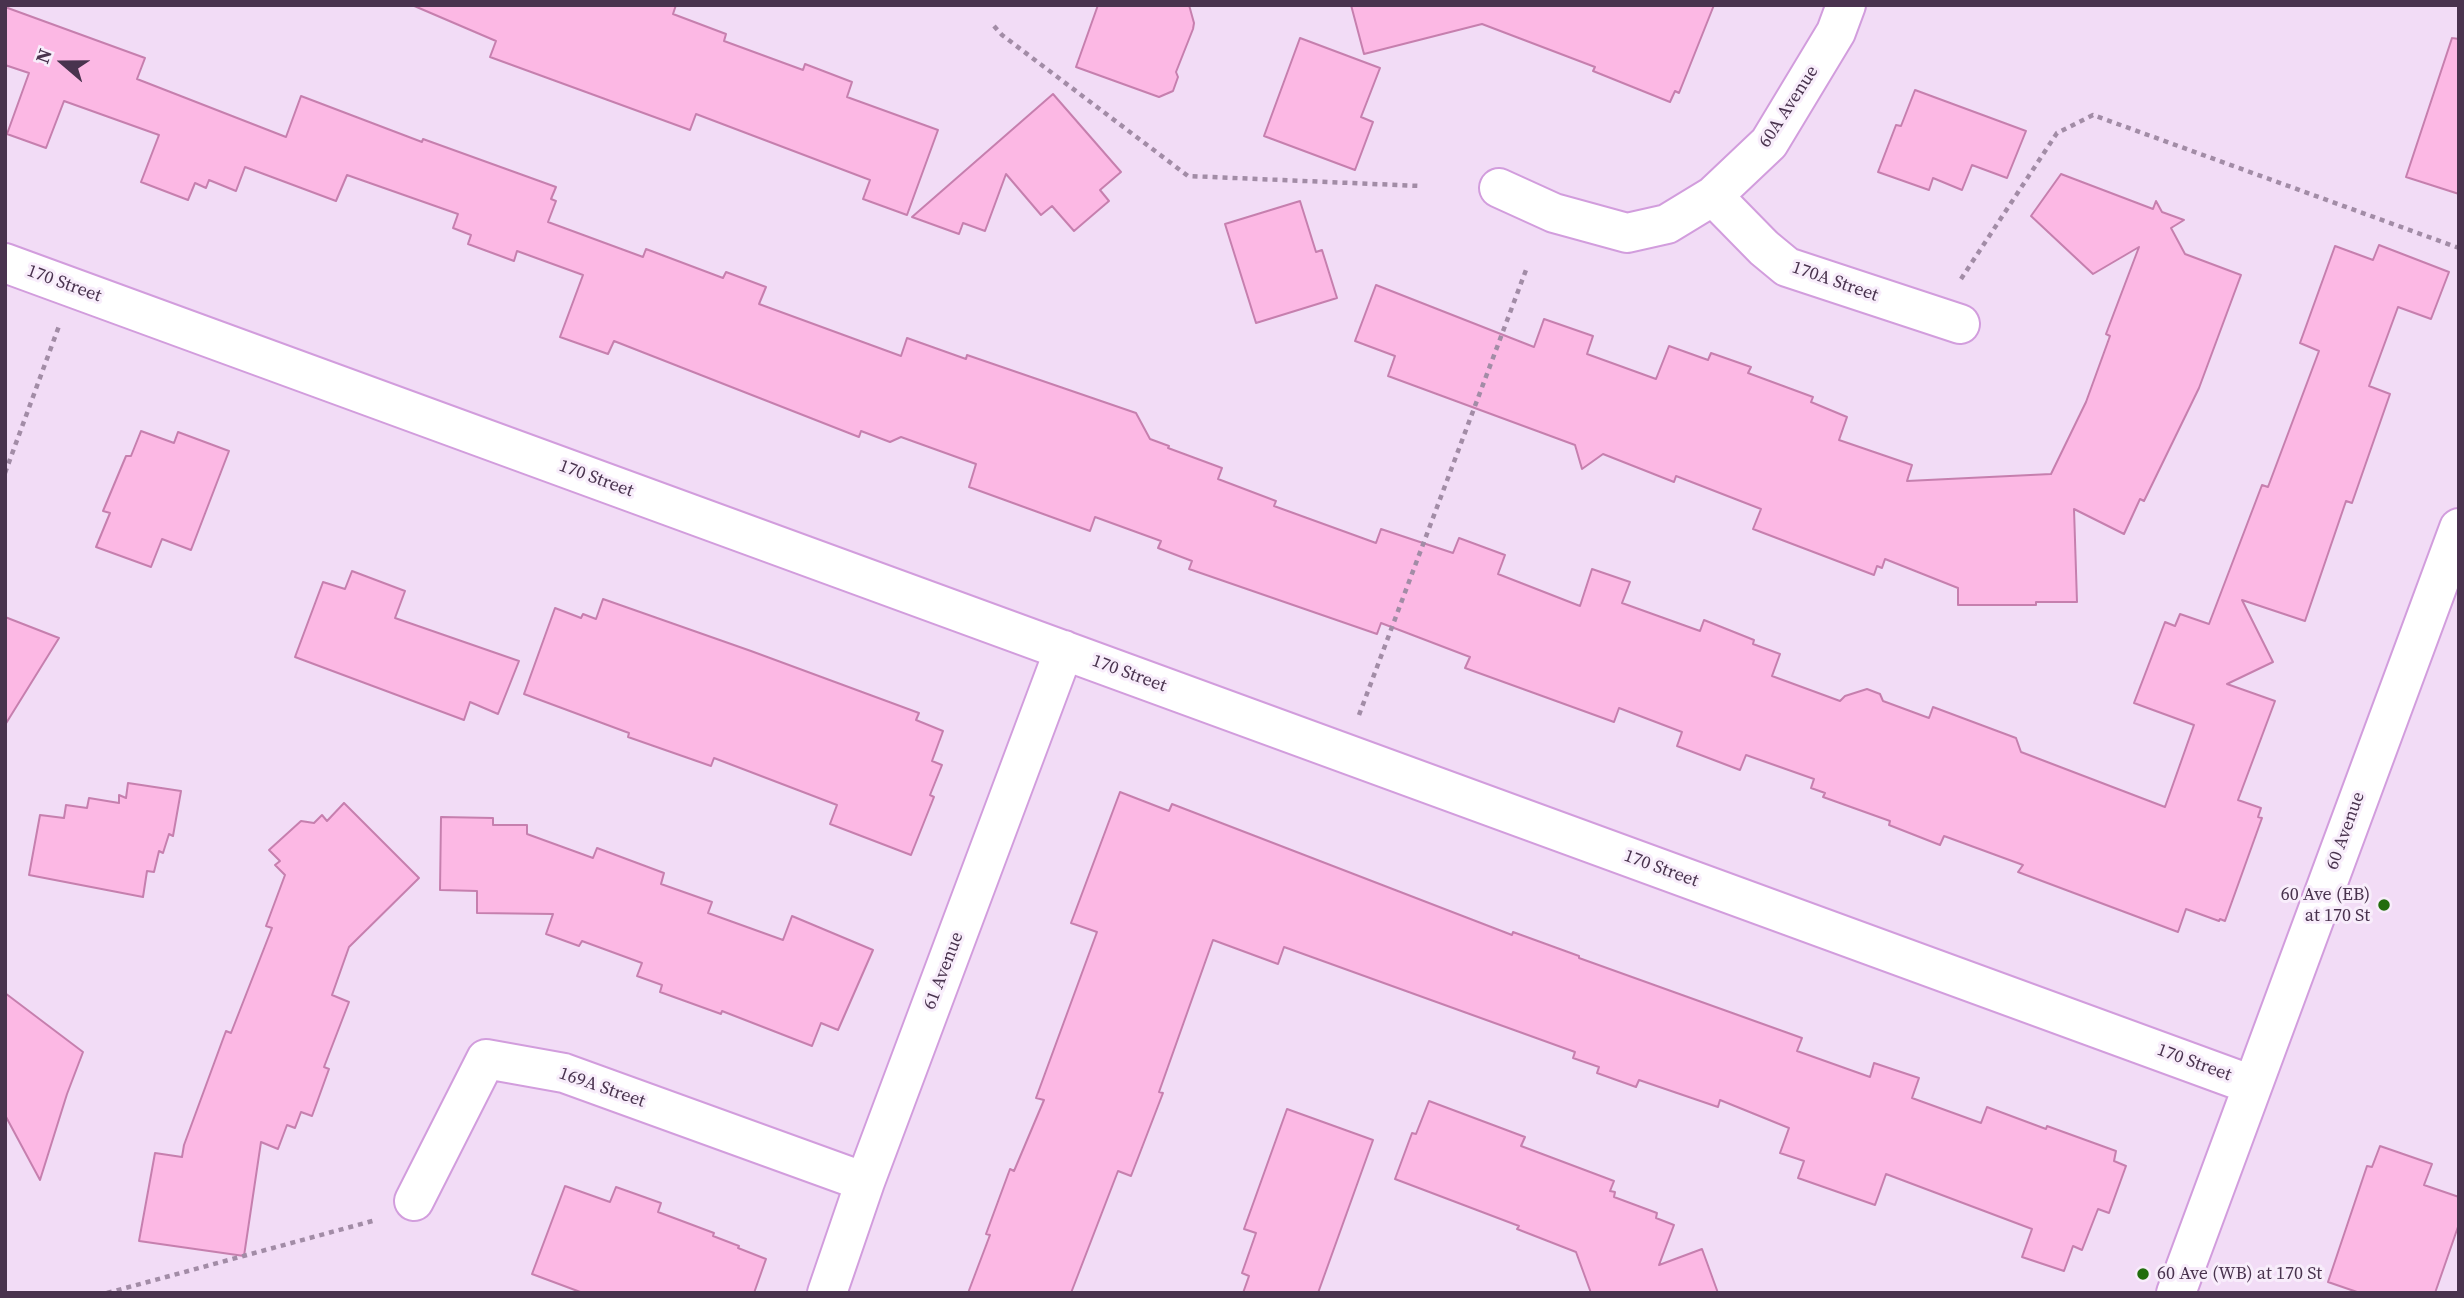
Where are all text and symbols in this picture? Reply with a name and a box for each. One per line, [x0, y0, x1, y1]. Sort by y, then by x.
north arrow [28, 28, 98, 98]
text: N [29, 45, 58, 67]
street label: 60A Avenue [1755, 62, 1823, 152]
street label: 170A Street [1789, 257, 1881, 307]
street label: 170 Street [24, 261, 104, 307]
street label: 170 Street [556, 456, 636, 502]
street label: 170 Street [1089, 651, 1169, 697]
street label: 60 Avenue [2322, 789, 2370, 873]
street label: 170 Street [1621, 846, 1701, 892]
place label: 60 Ave (EB) at 170 St [2281, 884, 2370, 926]
marker: 60 Ave (EB) at 170 St [2376, 897, 2392, 913]
street label: 61 Avenue [919, 929, 969, 1013]
street label: 170 Street [2154, 1040, 2234, 1086]
street label: 169A Street [556, 1063, 648, 1113]
place label: 60 Ave (WB) at 170 St [2157, 1263, 2322, 1285]
marker: 60 Ave (WB) at 170 St [2135, 1266, 2151, 1282]

